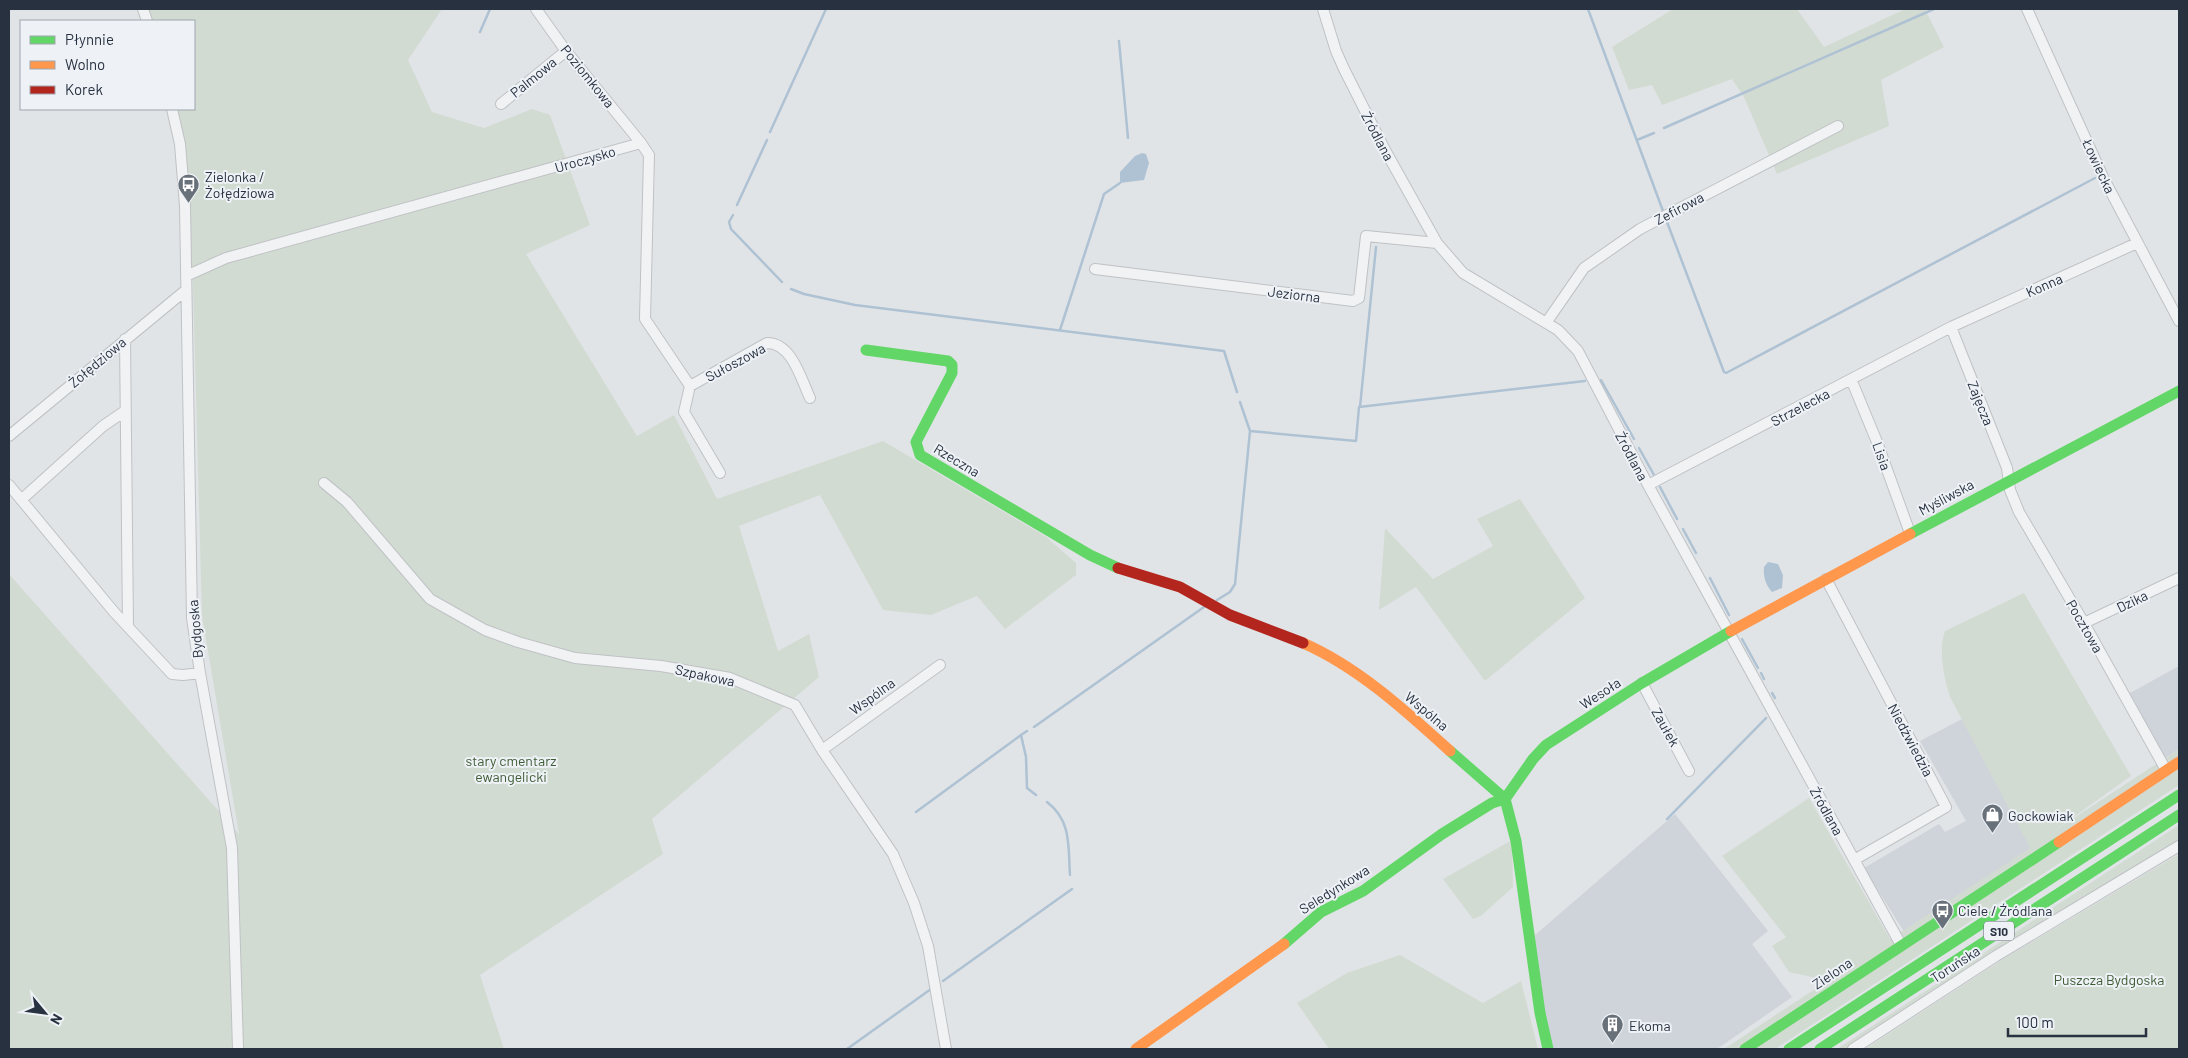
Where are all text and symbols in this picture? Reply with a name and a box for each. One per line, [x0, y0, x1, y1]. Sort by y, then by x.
legend [20, 20, 195, 110]
text: Płynnie [65, 30, 114, 48]
street label: Poziomkowa [558, 41, 618, 111]
street label: Palmowa [506, 53, 560, 101]
text: Wolno [65, 55, 105, 73]
text: Korek [65, 80, 103, 98]
street label: Źródlana [1358, 109, 1398, 163]
street label: Łowiecka [2079, 135, 2119, 196]
street label: Uroczysko [553, 142, 617, 176]
place label: Zielonka / Żołędziowa [205, 168, 274, 201]
bus stop icon: Zielonka / Żołędziowa [177, 172, 201, 203]
street label: Zefirowa [1652, 188, 1706, 228]
street label: Konna [2023, 269, 2065, 301]
street label: Jeziorna [1267, 282, 1321, 306]
street label: Żołędziowa [65, 333, 129, 391]
street label: Sułoszowa [702, 339, 768, 385]
street label: Zajęcza [1964, 378, 1998, 428]
street label: Strzelecka [1768, 384, 1832, 430]
street label: Źródlana [1612, 429, 1652, 483]
street label: Lisia [1869, 439, 1895, 473]
street label: Rzeczna [931, 440, 983, 480]
street label: Myśliwska [1916, 475, 1976, 519]
street label: Dzika [2114, 586, 2150, 616]
street label: Pocztowa [2063, 596, 2107, 656]
street label: Bydgoska [184, 599, 206, 659]
street label: Szpakowa [674, 660, 736, 690]
street label: Wspólna [846, 674, 898, 718]
street label: Wesoła [1576, 674, 1624, 712]
street label: Wspólna [1402, 688, 1452, 734]
street label: Niedźwiedzia [1885, 701, 1937, 779]
street label: Zaułek [1648, 705, 1684, 749]
park label: stary cmentarz ewangelicki [465, 752, 557, 785]
street label: Źródlana [1807, 784, 1847, 838]
shop icon: Gockowiak [1980, 803, 2004, 834]
place label: Gockowiak [2008, 807, 2073, 824]
street label: Seledynkowa [1296, 861, 1372, 917]
bus stop icon: Ciele / Źródlana [1930, 898, 1954, 929]
place label: Ciele / Źródlana [1958, 902, 2052, 919]
road number: S10 [1984, 921, 2014, 940]
street label: Toruńska [1927, 942, 1983, 986]
street label: Zielona [1809, 954, 1855, 992]
park label: Puszcza Bydgoska [2054, 971, 2164, 988]
north arrow [20, 988, 70, 1038]
scale bar [2008, 1006, 2146, 1038]
text: N [47, 1011, 66, 1028]
building icon: Ekoma [1601, 1013, 1625, 1044]
text: 100 m [2016, 1013, 2054, 1031]
place label: Ekoma [1629, 1017, 1671, 1034]

